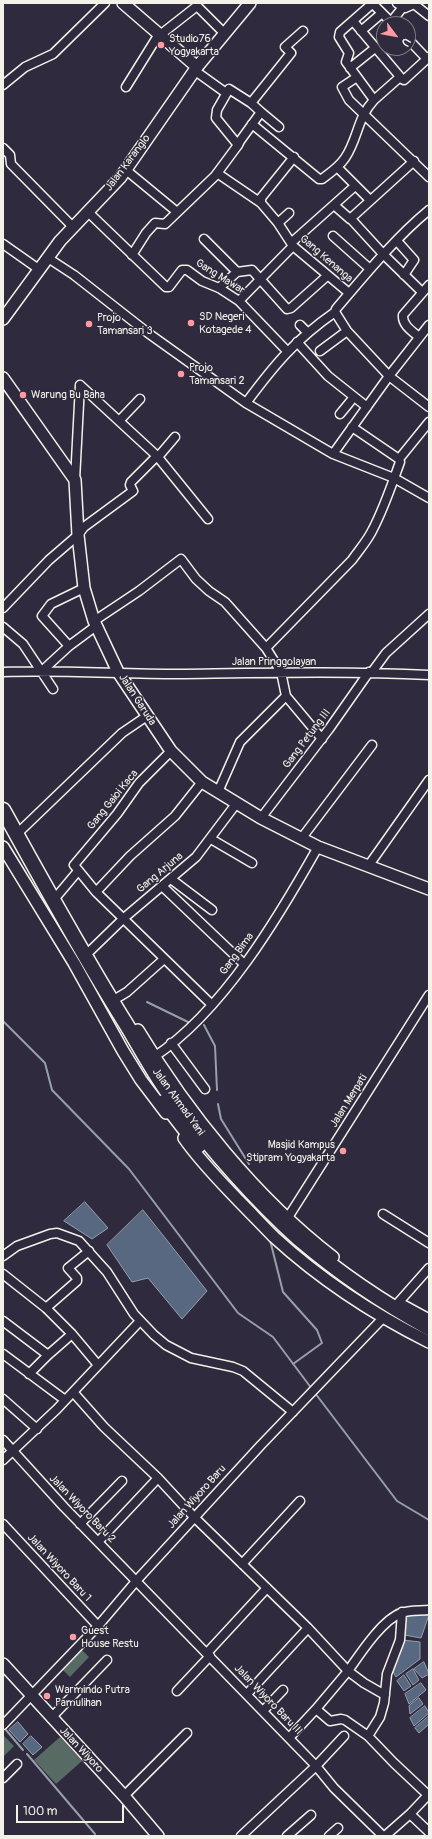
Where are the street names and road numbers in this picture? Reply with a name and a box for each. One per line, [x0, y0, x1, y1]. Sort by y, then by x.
street label: Jalan Karanglo [103, 132, 153, 194]
street label: Gang Kenanga [297, 232, 355, 286]
street label: Gang Mawar [193, 257, 247, 297]
street label: Jalan Pringgolayan [232, 655, 316, 669]
street label: Jalan Garuda [115, 672, 159, 728]
street label: Gang Petung III [280, 707, 334, 771]
street label: Gang Gaioi Kaca [85, 767, 141, 833]
street label: Gang Arjuna [134, 850, 186, 896]
street label: Gang Bima [217, 930, 257, 978]
street label: Jalan Ahmad Yani [149, 1066, 207, 1138]
street label: Jalan Merpati [327, 1072, 371, 1130]
street label: Jalan Wiyoro Baru [165, 1462, 229, 1532]
street label: Jalan Wiyoro Baru 2 [46, 1472, 118, 1546]
street label: Jalan Wiyoro Baru 1 [24, 1531, 94, 1605]
street label: Jalan Wiyoro Baru III [231, 1662, 305, 1738]
street label: Jalan Wiyoro [56, 1724, 106, 1776]

